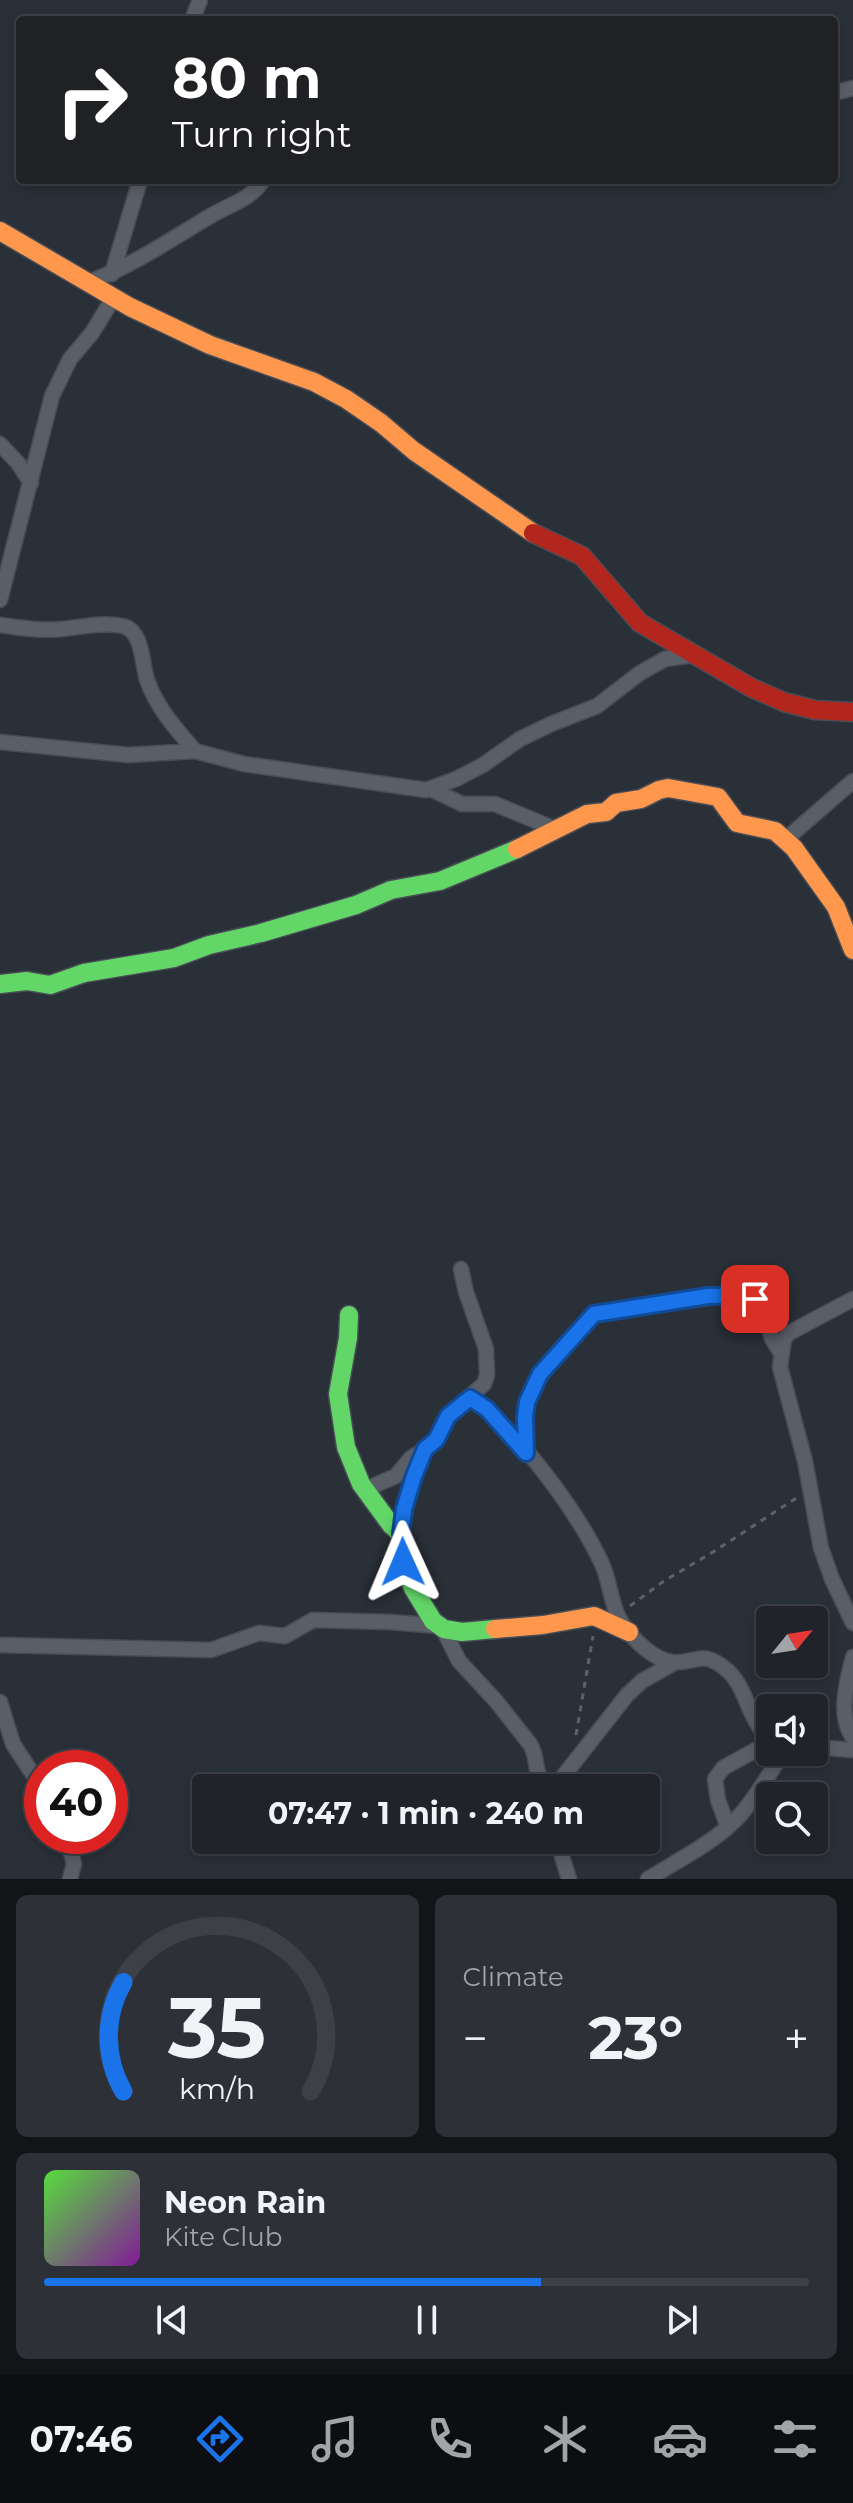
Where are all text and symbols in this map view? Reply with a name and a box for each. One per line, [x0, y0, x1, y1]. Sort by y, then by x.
text: 80 m [172, 44, 322, 112]
icon: right [40, 48, 144, 152]
text: Turn right [172, 112, 352, 156]
pin [721, 1265, 789, 1333]
icon: arrive [733, 1277, 777, 1321]
position arrow [361, 1520, 445, 1604]
north arrow [756, 1606, 828, 1678]
map controls [756, 1606, 828, 1854]
button: sound [756, 1694, 828, 1766]
speed limit sign: 40 [24, 1750, 128, 1854]
button: search [756, 1782, 828, 1854]
text: 07:47 · 1 min · 240 m [268, 1795, 584, 1832]
text: Climate [463, 1961, 564, 1993]
text: 35 [167, 1977, 266, 2079]
text: 23° [588, 2001, 683, 2074]
text: − [463, 2011, 488, 2065]
text: + [784, 2011, 809, 2065]
text: km/h [179, 2071, 255, 2106]
text: Neon Rain [164, 2184, 326, 2221]
text: Kite Club [164, 2221, 282, 2253]
icon: previous [150, 2298, 194, 2342]
icon: pause [405, 2298, 449, 2342]
icon: next [660, 2298, 704, 2342]
icon: directions [192, 2411, 248, 2467]
icon: music [307, 2411, 363, 2467]
icon: phone [422, 2411, 478, 2467]
icon: climate [537, 2411, 593, 2467]
icon: car [652, 2411, 708, 2467]
icon: filters [767, 2411, 823, 2467]
text: 07:46 [30, 2417, 133, 2461]

